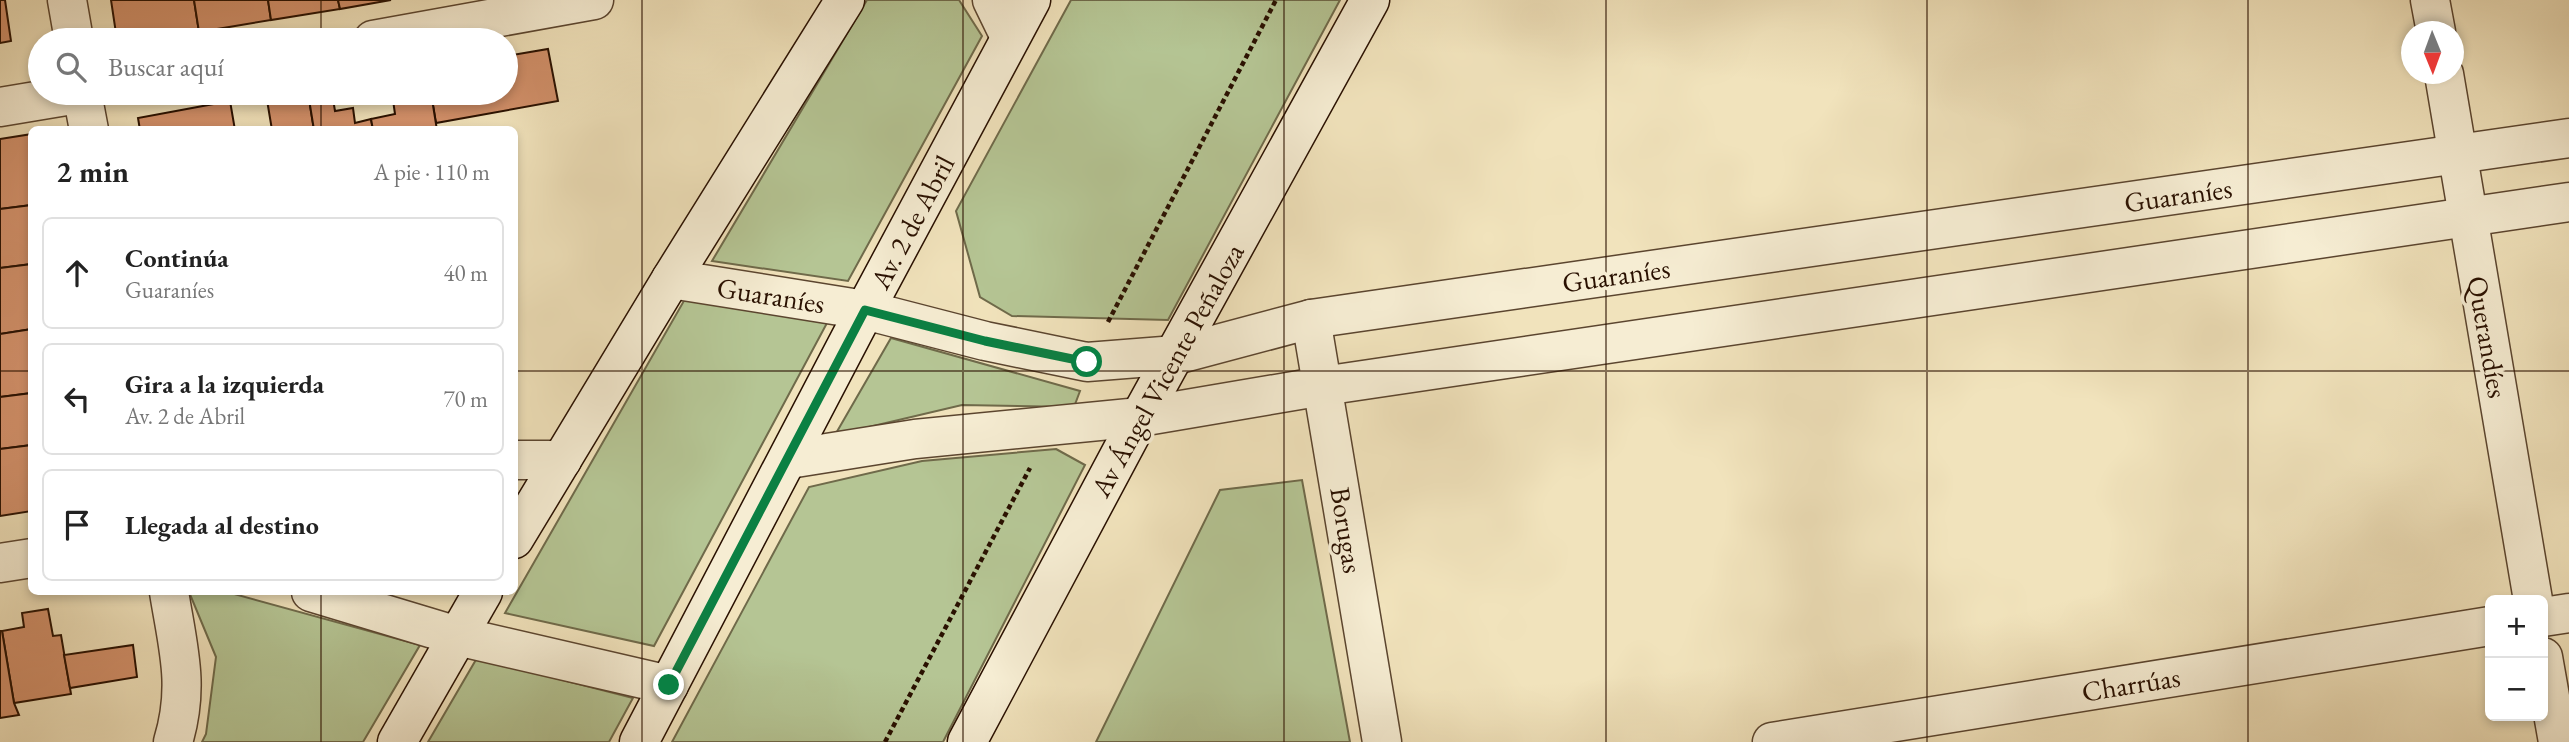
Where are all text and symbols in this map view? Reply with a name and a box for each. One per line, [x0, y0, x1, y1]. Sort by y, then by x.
north arrow [2401, 21, 2464, 84]
search box [28, 28, 518, 105]
icon: search [52, 48, 90, 86]
text: Buscar aquí [108, 50, 224, 84]
street label: Av. 2 de Abril [861, 149, 962, 296]
text: 2 min [56, 152, 129, 191]
text: A pie · 110 m [374, 157, 490, 187]
street label: Guaraníes [2122, 170, 2234, 220]
street label: Av Ángel Vicente Peñaloza [1082, 236, 1252, 504]
text: Continúa [125, 241, 229, 275]
street label: Guaraníes [1560, 250, 1672, 300]
icon: ahead [58, 254, 96, 292]
text: 40 m [443, 258, 488, 288]
street label: Guaraníes [715, 269, 827, 321]
street label: Querandíes [2460, 273, 2516, 401]
text: Guaraníes [125, 275, 214, 305]
route start [1071, 346, 1102, 377]
text: Gira a la izquierda [125, 367, 324, 401]
icon: left [58, 380, 96, 418]
text: 70 m [443, 384, 488, 414]
text: Av. 2 de Abril [125, 401, 245, 431]
street label: Borugas [1322, 484, 1372, 576]
icon: arrive [58, 506, 96, 544]
text: Llegada al destino [125, 508, 319, 542]
map controls [2485, 595, 2548, 721]
button: + [2485, 595, 2548, 658]
street label: Charrúas [2079, 658, 2183, 710]
button: − [2485, 658, 2548, 721]
route end [653, 669, 684, 700]

